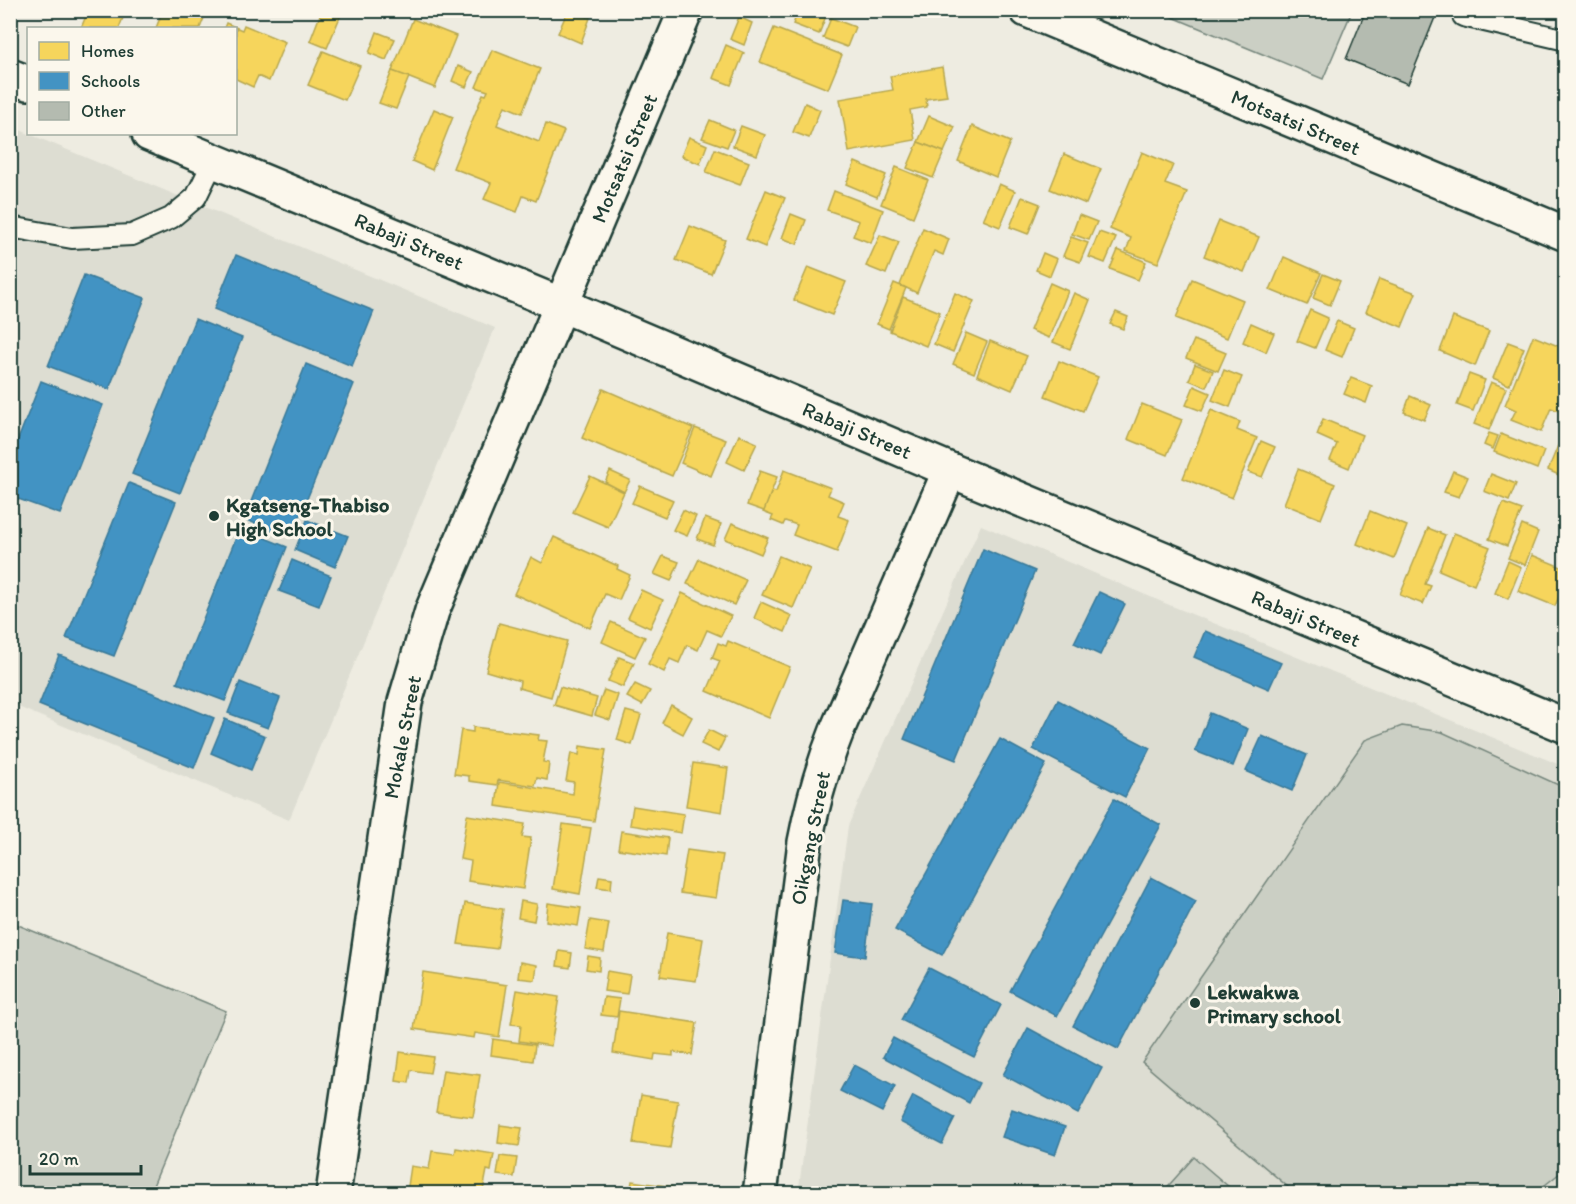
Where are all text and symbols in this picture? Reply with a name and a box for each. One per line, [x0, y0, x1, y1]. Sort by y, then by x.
legend [27, 27, 237, 135]
text: Homes [81, 40, 134, 62]
text: Schools [81, 70, 140, 92]
street label: Motsatsi Street [1228, 84, 1364, 160]
street label: Motsatsi Street [586, 90, 662, 226]
text: Other [81, 100, 127, 122]
street label: Rabaji Street [351, 207, 467, 275]
street label: Rabaji Street [799, 396, 915, 464]
place label: Kgatseng-Thabiso High School [226, 492, 390, 542]
marker: Kgatseng-Thabiso High School [207, 509, 221, 523]
street label: Rabaji Street [1248, 584, 1364, 652]
street label: Mokale Street [378, 673, 426, 801]
street label: Oikgang Street [785, 769, 835, 907]
place label: Lekwakwa Primary school [1207, 979, 1342, 1029]
marker: Lekwakwa Primary school [1188, 996, 1202, 1010]
scale bar [30, 1138, 141, 1176]
text: 20 m [39, 1148, 79, 1170]

